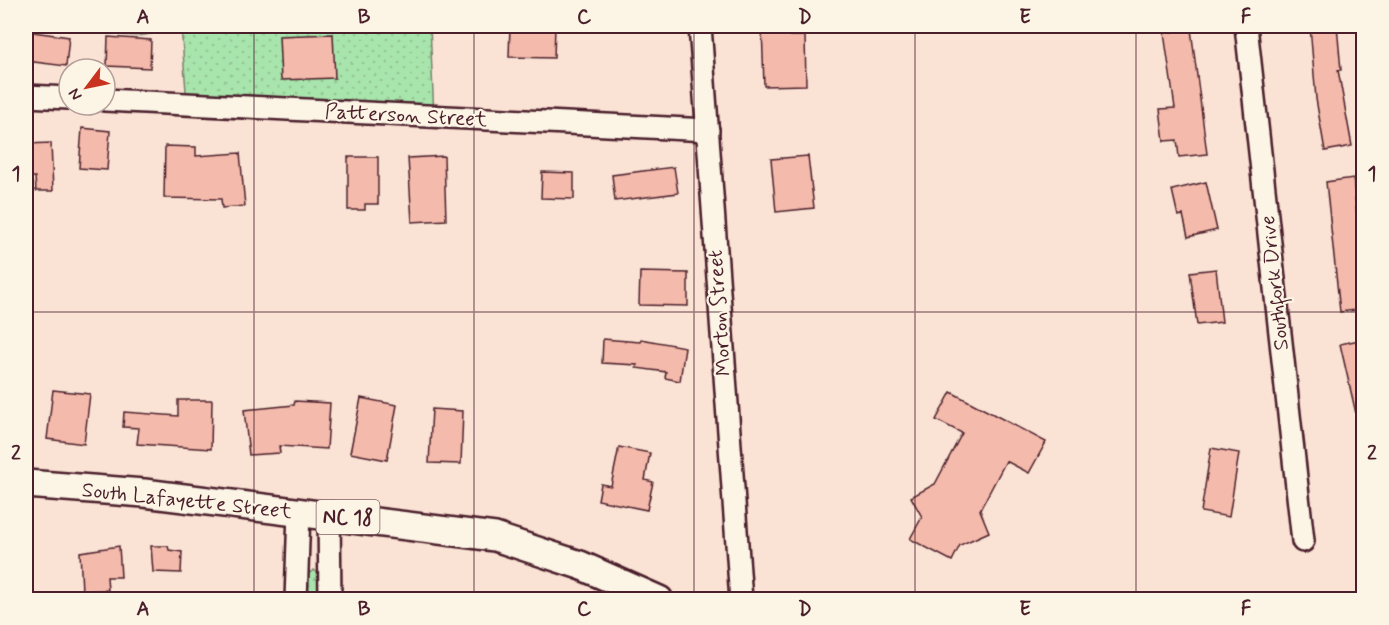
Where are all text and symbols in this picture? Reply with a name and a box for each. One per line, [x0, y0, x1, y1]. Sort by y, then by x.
text: A [136, 4, 150, 31]
text: B [358, 4, 371, 31]
text: C [577, 4, 592, 31]
text: D [798, 4, 812, 31]
text: E [1019, 4, 1031, 31]
text: F [1241, 4, 1252, 31]
north arrow [57, 57, 117, 117]
text: N [64, 84, 87, 104]
street label: Patterson Street [324, 98, 489, 134]
text: 1 [12, 161, 20, 188]
text: 1 [1368, 161, 1376, 188]
street label: Southfork Drive [1254, 214, 1298, 352]
street label: Morton Street [702, 249, 738, 377]
text: 2 [11, 440, 21, 467]
text: 2 [1367, 440, 1377, 467]
street label: South Lafayette Street [81, 476, 294, 526]
road number: NC 18 [316, 500, 380, 534]
text: A [136, 596, 150, 623]
text: B [358, 596, 371, 623]
text: C [577, 596, 592, 623]
text: D [798, 596, 812, 623]
text: E [1019, 596, 1031, 623]
text: F [1241, 596, 1252, 623]

